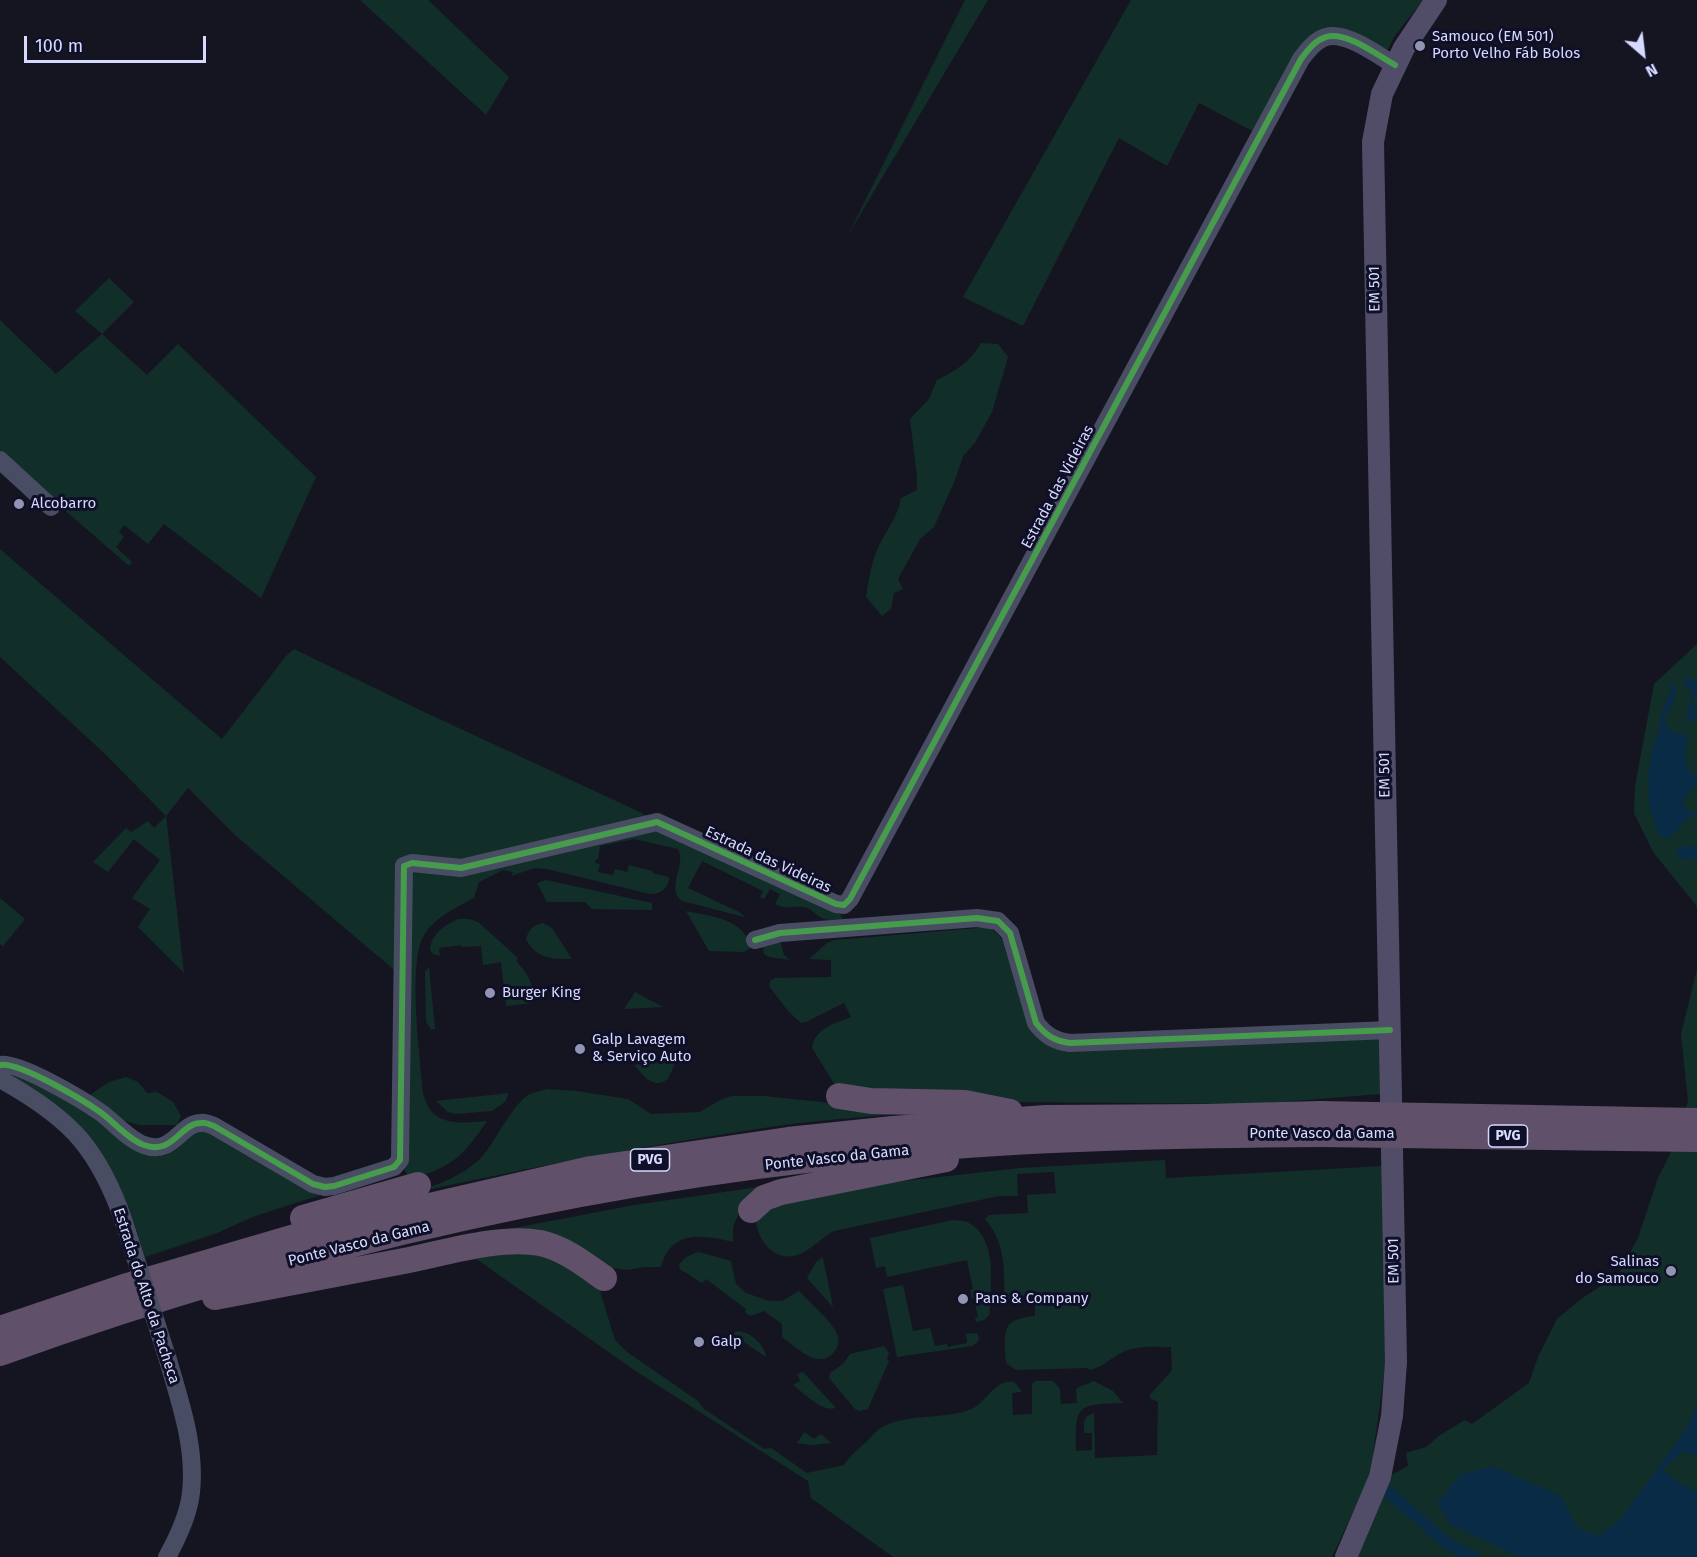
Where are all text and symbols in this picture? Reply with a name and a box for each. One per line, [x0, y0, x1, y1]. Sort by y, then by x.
scale bar [27, 24, 208, 62]
north arrow [1613, 24, 1673, 84]
place label: Samouco (EM 501) Porto Velho Fáb Bolos [1432, 28, 1580, 63]
text: 100 m [35, 35, 83, 57]
marker: Samouco (EM 501) Porto Velho Fáb Bolos [1413, 39, 1427, 53]
text: N [1643, 59, 1661, 81]
street label: EM 501 [1366, 266, 1384, 312]
street label: Estrada das Videiras [1018, 422, 1098, 552]
place label: Alcobarro [31, 495, 96, 513]
marker: Alcobarro [12, 497, 26, 511]
street label: EM 501 [1376, 752, 1394, 798]
street label: Estrada das Videiras [702, 823, 834, 897]
place label: Burger King [502, 984, 581, 1002]
marker: Burger King [483, 986, 497, 1000]
place label: Galp Lavagem & Serviço Auto [592, 1031, 692, 1066]
marker: Galp Lavagem & Serviço Auto [573, 1042, 587, 1056]
street label: Ponte Vasco da Gama [1249, 1125, 1395, 1143]
road number: PVG [1488, 1125, 1528, 1147]
street label: Ponte Vasco da Gama [764, 1141, 910, 1175]
road number: PVG [630, 1149, 670, 1171]
street label: Estrada do Alto da Pacheca [109, 1206, 183, 1386]
street label: Ponte Vasco da Gama [286, 1218, 432, 1270]
street label: EM 501 [1385, 1238, 1403, 1284]
place label: Salinas do Samouco [1575, 1253, 1659, 1288]
marker: Salinas do Samouco [1664, 1264, 1678, 1278]
place label: Pans & Company [975, 1290, 1088, 1308]
marker: Pans & Company [956, 1292, 970, 1306]
place label: Galp [711, 1333, 742, 1351]
marker: Galp [692, 1335, 706, 1349]

